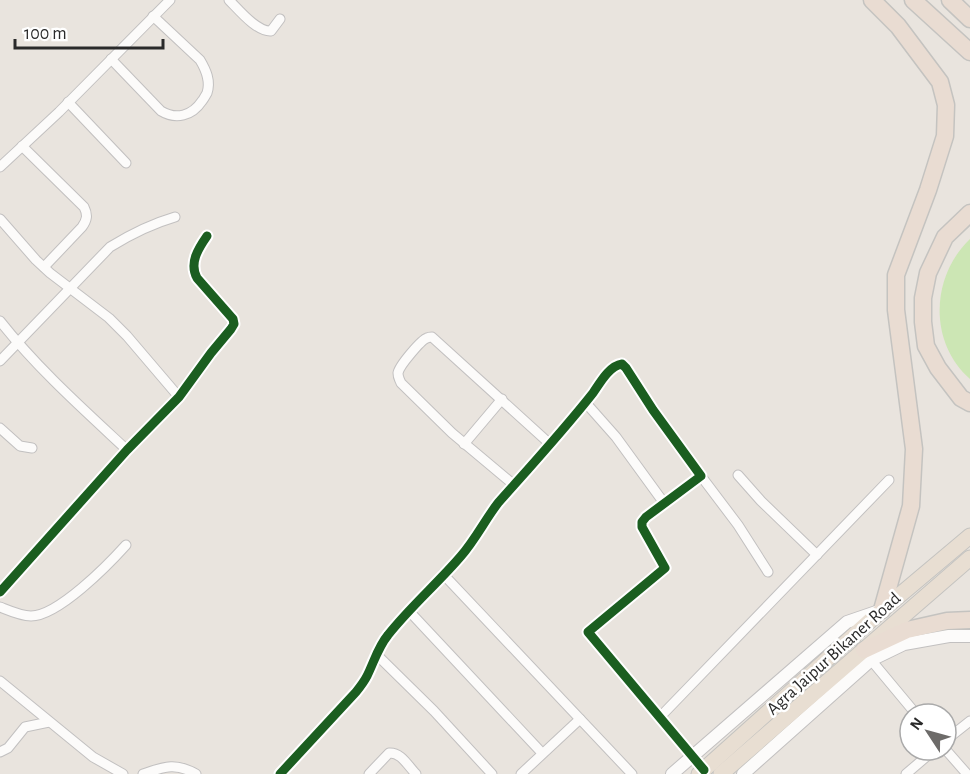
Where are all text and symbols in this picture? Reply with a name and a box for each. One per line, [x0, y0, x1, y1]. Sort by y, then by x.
scale bar [15, 12, 164, 50]
text: 100 m [24, 25, 67, 43]
street label: Agra Jaipur Bikaner Road [764, 589, 904, 719]
north arrow [898, 702, 958, 762]
text: N [907, 715, 926, 733]

